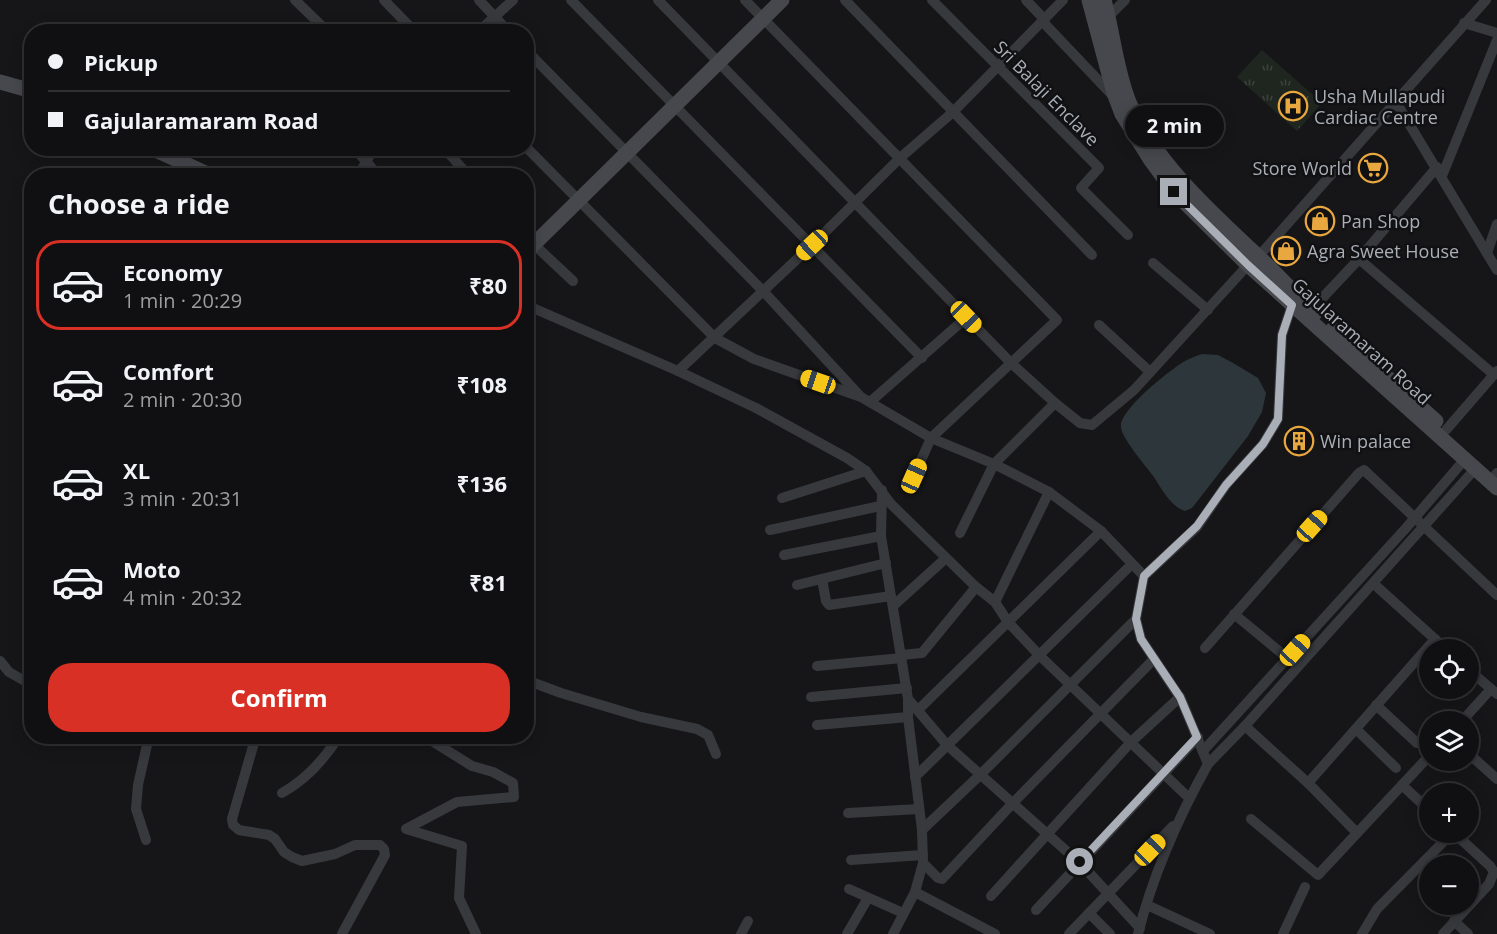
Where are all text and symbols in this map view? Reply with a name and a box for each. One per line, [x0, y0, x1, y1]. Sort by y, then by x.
street label: Sri Balaji Enclave [989, 35, 1105, 151]
text: Pickup [84, 47, 158, 77]
place label: Usha Mullapudi Cardiac Centre [1314, 84, 1445, 129]
hospital icon: Usha Mullapudi Cardiac Centre [1277, 90, 1309, 122]
text: Gajularamaram Road [84, 105, 319, 135]
callout: 2 min [1124, 105, 1224, 147]
text: 2 min [1147, 112, 1202, 139]
supermarket icon: Store World [1357, 152, 1389, 184]
place label: Store World [1252, 156, 1352, 180]
route end [1160, 178, 1187, 205]
text: Choose a ride [48, 185, 230, 222]
shop icon: Pan Shop [1304, 205, 1336, 237]
place label: Pan Shop [1341, 209, 1420, 233]
car [793, 226, 831, 264]
shop icon: Agra Sweet House [1270, 235, 1302, 267]
place label: Agra Sweet House [1307, 239, 1459, 263]
text: Economy [123, 257, 222, 287]
icon: car [51, 258, 105, 312]
text: ₹80 [469, 270, 507, 300]
street label: Gajularamaram Road [1287, 272, 1437, 410]
text: 1 min · 20:29 [123, 287, 242, 314]
car [947, 298, 985, 336]
text: Comfort [123, 356, 214, 386]
icon: car [51, 357, 105, 411]
car [798, 368, 838, 396]
text: ₹108 [457, 369, 507, 399]
text: 2 min · 20:30 [123, 386, 242, 413]
building icon: Win palace [1283, 425, 1315, 457]
place label: Win palace [1320, 429, 1411, 453]
text: XL [123, 455, 150, 485]
icon: car [51, 456, 105, 510]
car [898, 456, 930, 496]
text: ₹136 [457, 468, 507, 498]
text: 3 min · 20:31 [123, 485, 242, 512]
car [1293, 507, 1331, 545]
text: Moto [123, 554, 181, 584]
icon: car [51, 555, 105, 609]
text: ₹81 [469, 567, 507, 597]
text: 4 min · 20:32 [123, 584, 242, 611]
car [1276, 631, 1314, 669]
map controls [1419, 639, 1479, 915]
button: locate [1419, 639, 1479, 699]
button: Confirm [48, 663, 510, 732]
button: layers [1419, 711, 1479, 771]
button: + [1419, 783, 1479, 843]
car [1131, 831, 1169, 869]
route start [1066, 848, 1093, 875]
button: − [1419, 855, 1479, 915]

